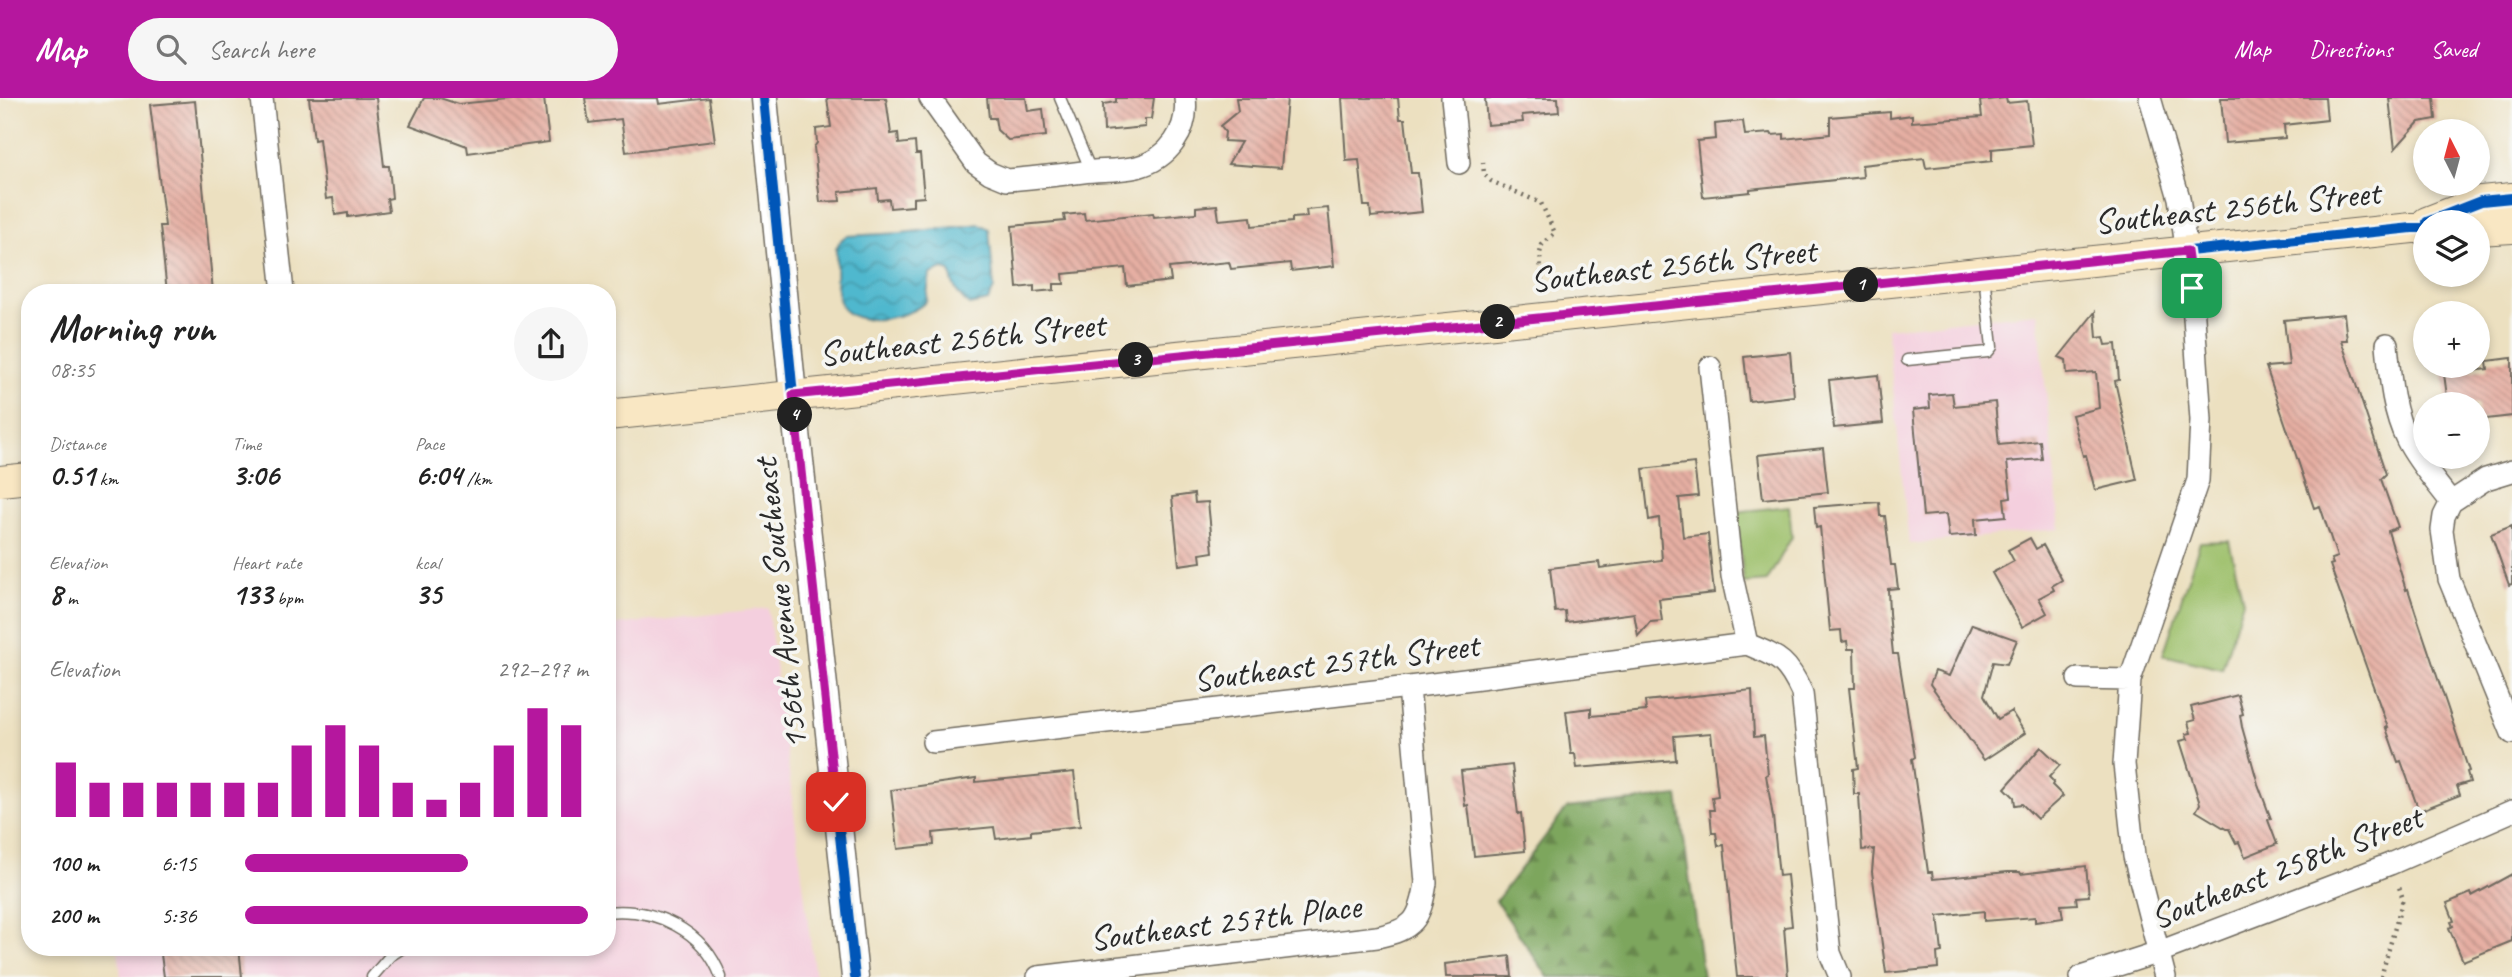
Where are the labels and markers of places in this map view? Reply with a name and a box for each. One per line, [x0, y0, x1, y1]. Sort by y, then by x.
pin [2162, 258, 2222, 318]
pin: 1 [1843, 268, 1878, 302]
pin: 2 [1480, 304, 1516, 340]
pin: 3 [1118, 342, 1154, 378]
pin: 4 [778, 398, 812, 432]
pin [806, 772, 866, 832]

